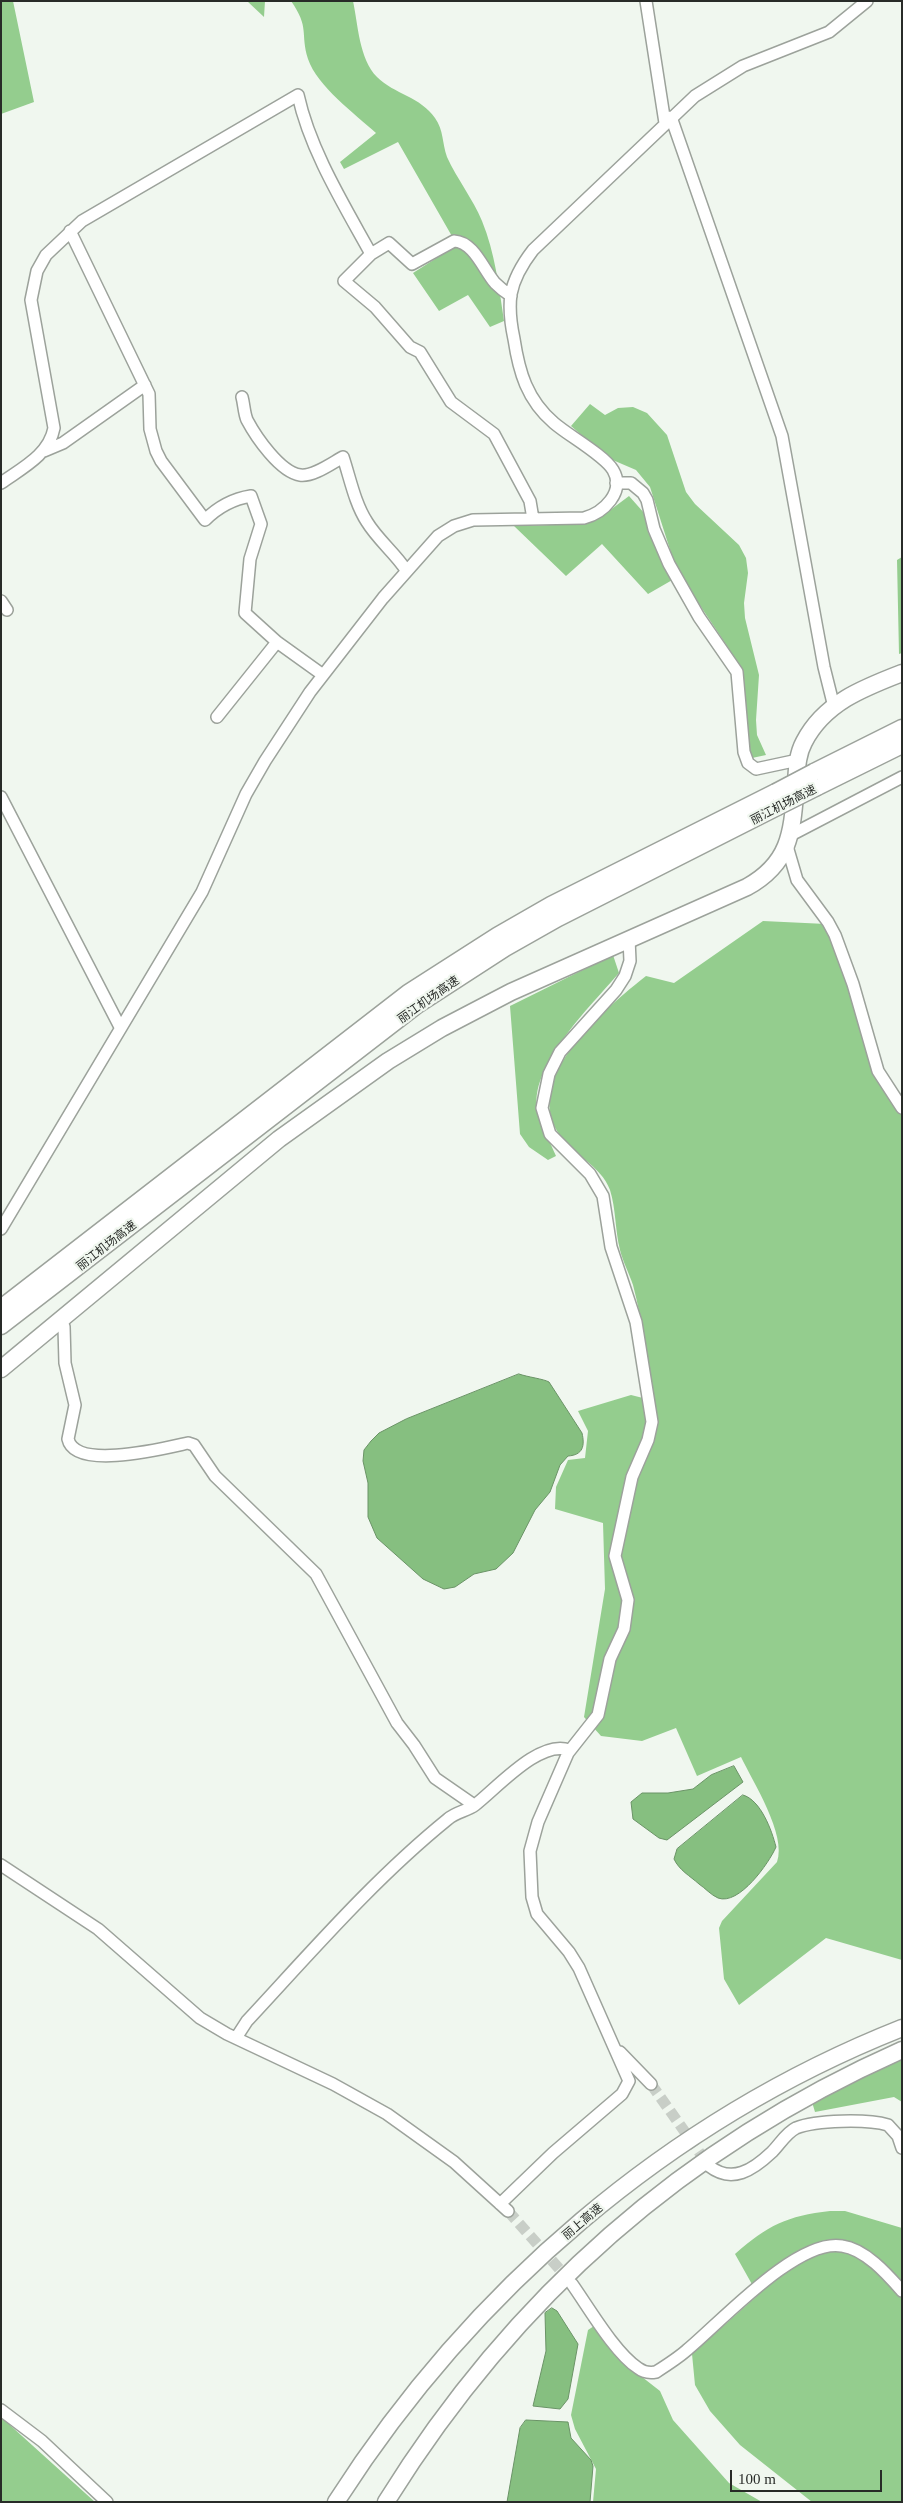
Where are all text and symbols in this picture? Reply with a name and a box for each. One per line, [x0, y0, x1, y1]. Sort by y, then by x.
street label: 丽江机场高速 [748, 781, 818, 827]
street label: 丽江机场高速 [394, 972, 462, 1026]
street label: 丽江机场高速 [73, 1217, 139, 1273]
street label: 丽上高速 [559, 2200, 605, 2242]
scale bar [733, 2460, 886, 2492]
text: 100 m [738, 2471, 776, 2487]

